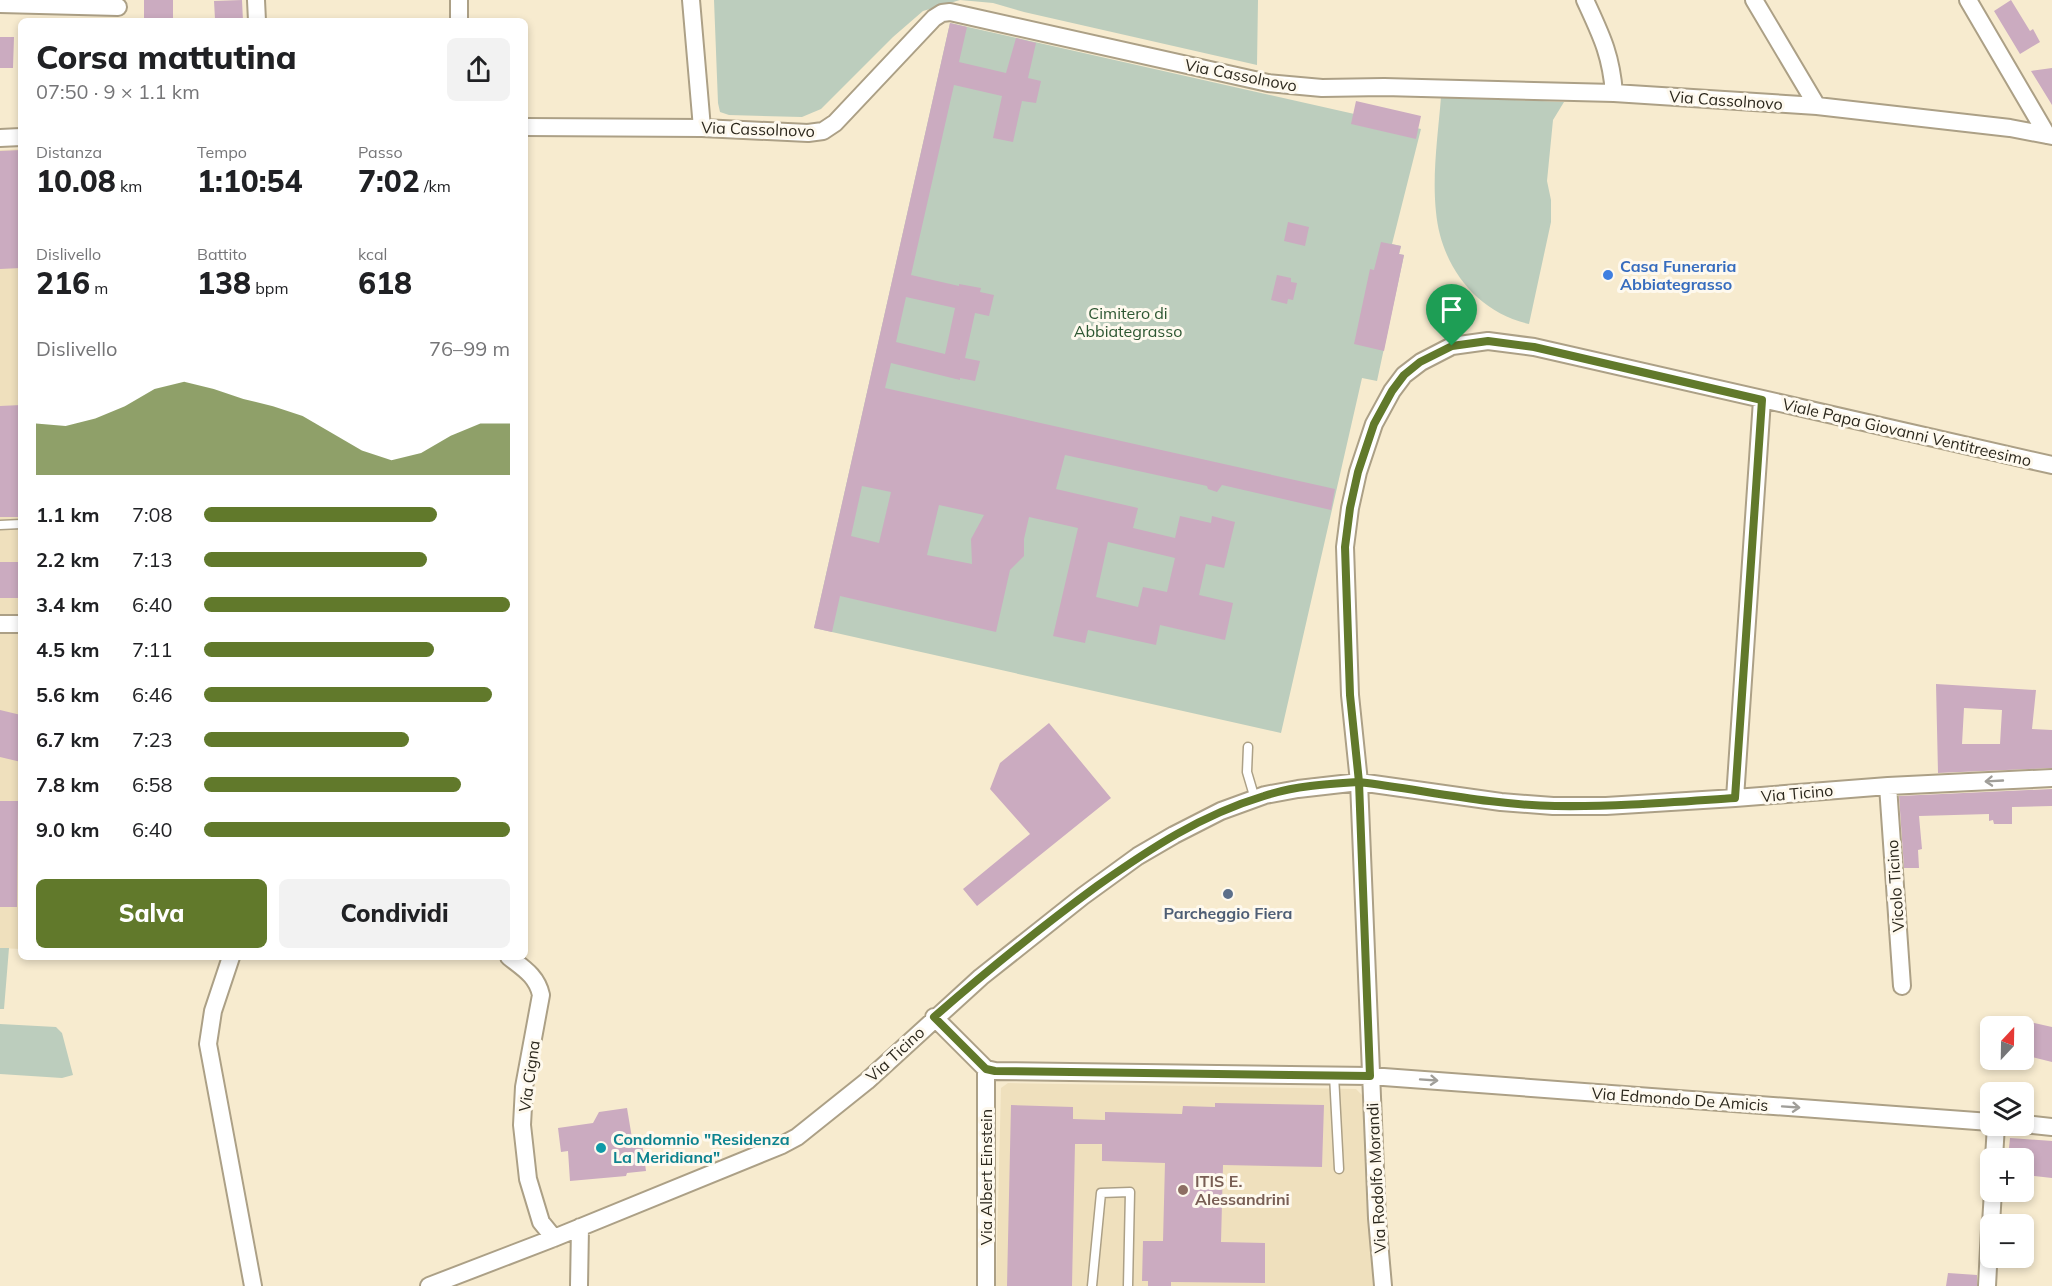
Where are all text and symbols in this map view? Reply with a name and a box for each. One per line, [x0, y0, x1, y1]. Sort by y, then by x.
text: Corsa mattutina [36, 36, 297, 77]
button: share [447, 38, 510, 101]
street label: Via Cassolnovo [1183, 54, 1299, 96]
text: 07:50 · 9 × 1.1 km [36, 79, 200, 104]
street label: Via Cassolnovo [1669, 86, 1783, 114]
street label: Via Cassolnovo [701, 117, 815, 141]
text: Distanza [36, 142, 102, 162]
text: Tempo [197, 142, 247, 162]
text: Passo [358, 142, 403, 162]
text: 10.08 [36, 162, 116, 200]
text: 1:10:54 [197, 162, 303, 200]
text: 7:02 [358, 162, 420, 200]
text: km [116, 176, 142, 196]
text: /km [420, 176, 451, 196]
text: Dislivello [36, 244, 101, 264]
text: Battito [197, 244, 247, 264]
text: kcal [358, 244, 387, 264]
place label: Casa Funeraria Abbiategrasso [1620, 256, 1736, 294]
text: 216 [36, 264, 90, 302]
text: 138 [197, 264, 251, 302]
text: 618 [358, 264, 412, 302]
marker: Casa Funeraria Abbiategrasso [1601, 268, 1615, 282]
text: m [90, 278, 108, 298]
text: bpm [251, 278, 288, 298]
pin [1426, 284, 1477, 346]
icon: arrive [1435, 293, 1468, 326]
park label: Cimitero di Abbiategrasso [1074, 303, 1182, 341]
text: Dislivello [36, 336, 117, 361]
text: 76–99 m [429, 336, 510, 361]
street label: Viale Papa Giovanni Ventitreesimo [1781, 394, 2033, 470]
text: 1.1 km [36, 502, 99, 527]
text: 7:08 [132, 502, 173, 527]
text: 2.2 km [36, 547, 99, 572]
text: 7:13 [132, 547, 173, 572]
text: 3.4 km [36, 592, 99, 617]
text: 6:40 [132, 592, 173, 617]
text: 4.5 km [36, 637, 99, 662]
text: 7:11 [132, 637, 173, 662]
text: 5.6 km [36, 682, 99, 707]
text: 6:46 [132, 682, 173, 707]
text: 6.7 km [36, 727, 99, 752]
text: 7:23 [132, 727, 173, 752]
text: 7.8 km [36, 772, 99, 797]
text: 6:58 [132, 772, 173, 797]
one-way arrow [1984, 775, 2004, 786]
street label: Via Ticino [1760, 780, 1834, 806]
text: 9.0 km [36, 817, 99, 842]
text: 6:40 [132, 817, 173, 842]
street label: Vicolo Ticino [1882, 839, 1908, 933]
button: Salva [36, 879, 267, 948]
button: Condividi [279, 879, 510, 948]
marker: Parcheggio Fiera [1221, 887, 1235, 901]
place label: Parcheggio Fiera [1163, 903, 1293, 923]
north arrow [1980, 1016, 2034, 1070]
map controls [1980, 1016, 2034, 1268]
street label: Via Ticino [862, 1022, 928, 1086]
street label: Via Cigna [514, 1039, 544, 1113]
one-way arrow [1418, 1075, 1438, 1086]
button: layers [1980, 1082, 2034, 1136]
street label: Via Edmondo De Amicis [1591, 1083, 1769, 1115]
street label: Via Rodolfo Morandi [1362, 1102, 1390, 1254]
one-way arrow [1780, 1102, 1800, 1113]
street label: Via Albert Einstein [976, 1109, 996, 1245]
place label: Condomnio "Residenza La Meridiana" [613, 1129, 790, 1167]
marker: Condomnio "Residenza La Meridiana" [594, 1141, 608, 1155]
button: + [1980, 1148, 2034, 1202]
place label: ITIS E. Alessandrini [1195, 1171, 1290, 1209]
marker: ITIS E. Alessandrini [1176, 1183, 1190, 1197]
button: − [1980, 1214, 2034, 1268]

